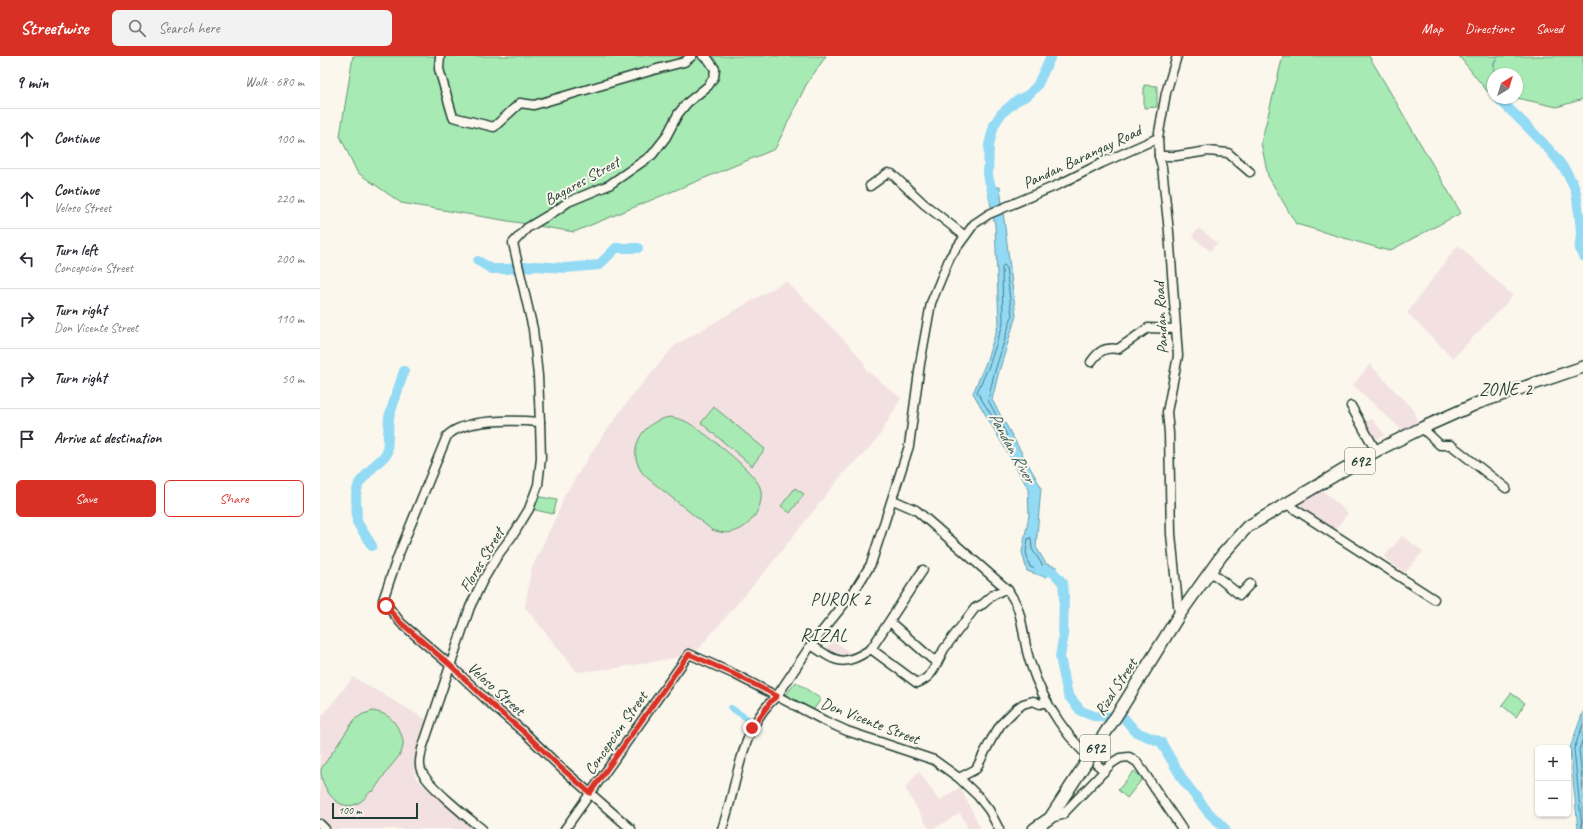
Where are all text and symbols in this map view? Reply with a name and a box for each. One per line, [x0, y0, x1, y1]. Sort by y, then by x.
search box [112, 10, 392, 46]
text: Streetwise [20, 16, 88, 40]
icon: search [126, 17, 148, 39]
text: Search here [158, 19, 220, 38]
text: Map [1422, 20, 1443, 37]
text: Directions [1465, 20, 1514, 37]
text: Saved [1536, 20, 1563, 37]
north arrow [1487, 68, 1523, 104]
text: 9 min [16, 72, 48, 93]
text: Walk · 680 m [245, 74, 304, 90]
street label: Pandan Barangay Road [1020, 120, 1147, 193]
icon: ahead [16, 128, 38, 150]
text: Continue [54, 129, 99, 148]
text: 100 m [276, 131, 304, 147]
street label: Bagares Street [541, 151, 625, 210]
text: Continue [54, 181, 99, 200]
icon: ahead [16, 188, 38, 210]
text: 220 m [276, 191, 304, 207]
text: Veloso Street [54, 200, 111, 216]
text: Turn left [54, 241, 97, 260]
icon: left [16, 248, 38, 270]
text: 200 m [276, 251, 304, 267]
text: Concepcion Street [54, 260, 133, 276]
street label: Pandan Road [1149, 279, 1173, 355]
text: Turn right [54, 301, 107, 320]
icon: right [16, 308, 38, 330]
text: 110 m [276, 311, 304, 327]
text: Don Vicente Street [54, 320, 138, 336]
icon: right [16, 368, 38, 390]
text: Turn right [54, 369, 107, 388]
text: 50 m [282, 371, 304, 387]
district label: ZONE 2 [1479, 379, 1533, 400]
water label: Pandan River [984, 408, 1041, 488]
icon: arrive [16, 428, 38, 450]
text: Arrive at destination [54, 429, 161, 448]
road number: 692 [1345, 448, 1375, 474]
button: Save [16, 480, 156, 517]
button: Share [164, 480, 304, 517]
street label: Flores Street [455, 522, 510, 596]
district label: PUROK 2 [811, 589, 872, 610]
route start [377, 597, 395, 615]
district label: RIZAL [800, 624, 848, 646]
street label: Rizal Street [1090, 653, 1143, 719]
street label: Veloso Street [463, 658, 530, 721]
street label: Concepcion Street [580, 686, 653, 779]
street label: Don Vicente Street [818, 693, 924, 750]
route end [743, 719, 761, 737]
road number: 692 [1080, 735, 1110, 761]
map controls [1535, 745, 1571, 817]
button: + [1535, 745, 1571, 781]
button: − [1535, 781, 1571, 817]
scale bar [332, 801, 418, 820]
text: 100 m [338, 803, 362, 817]

